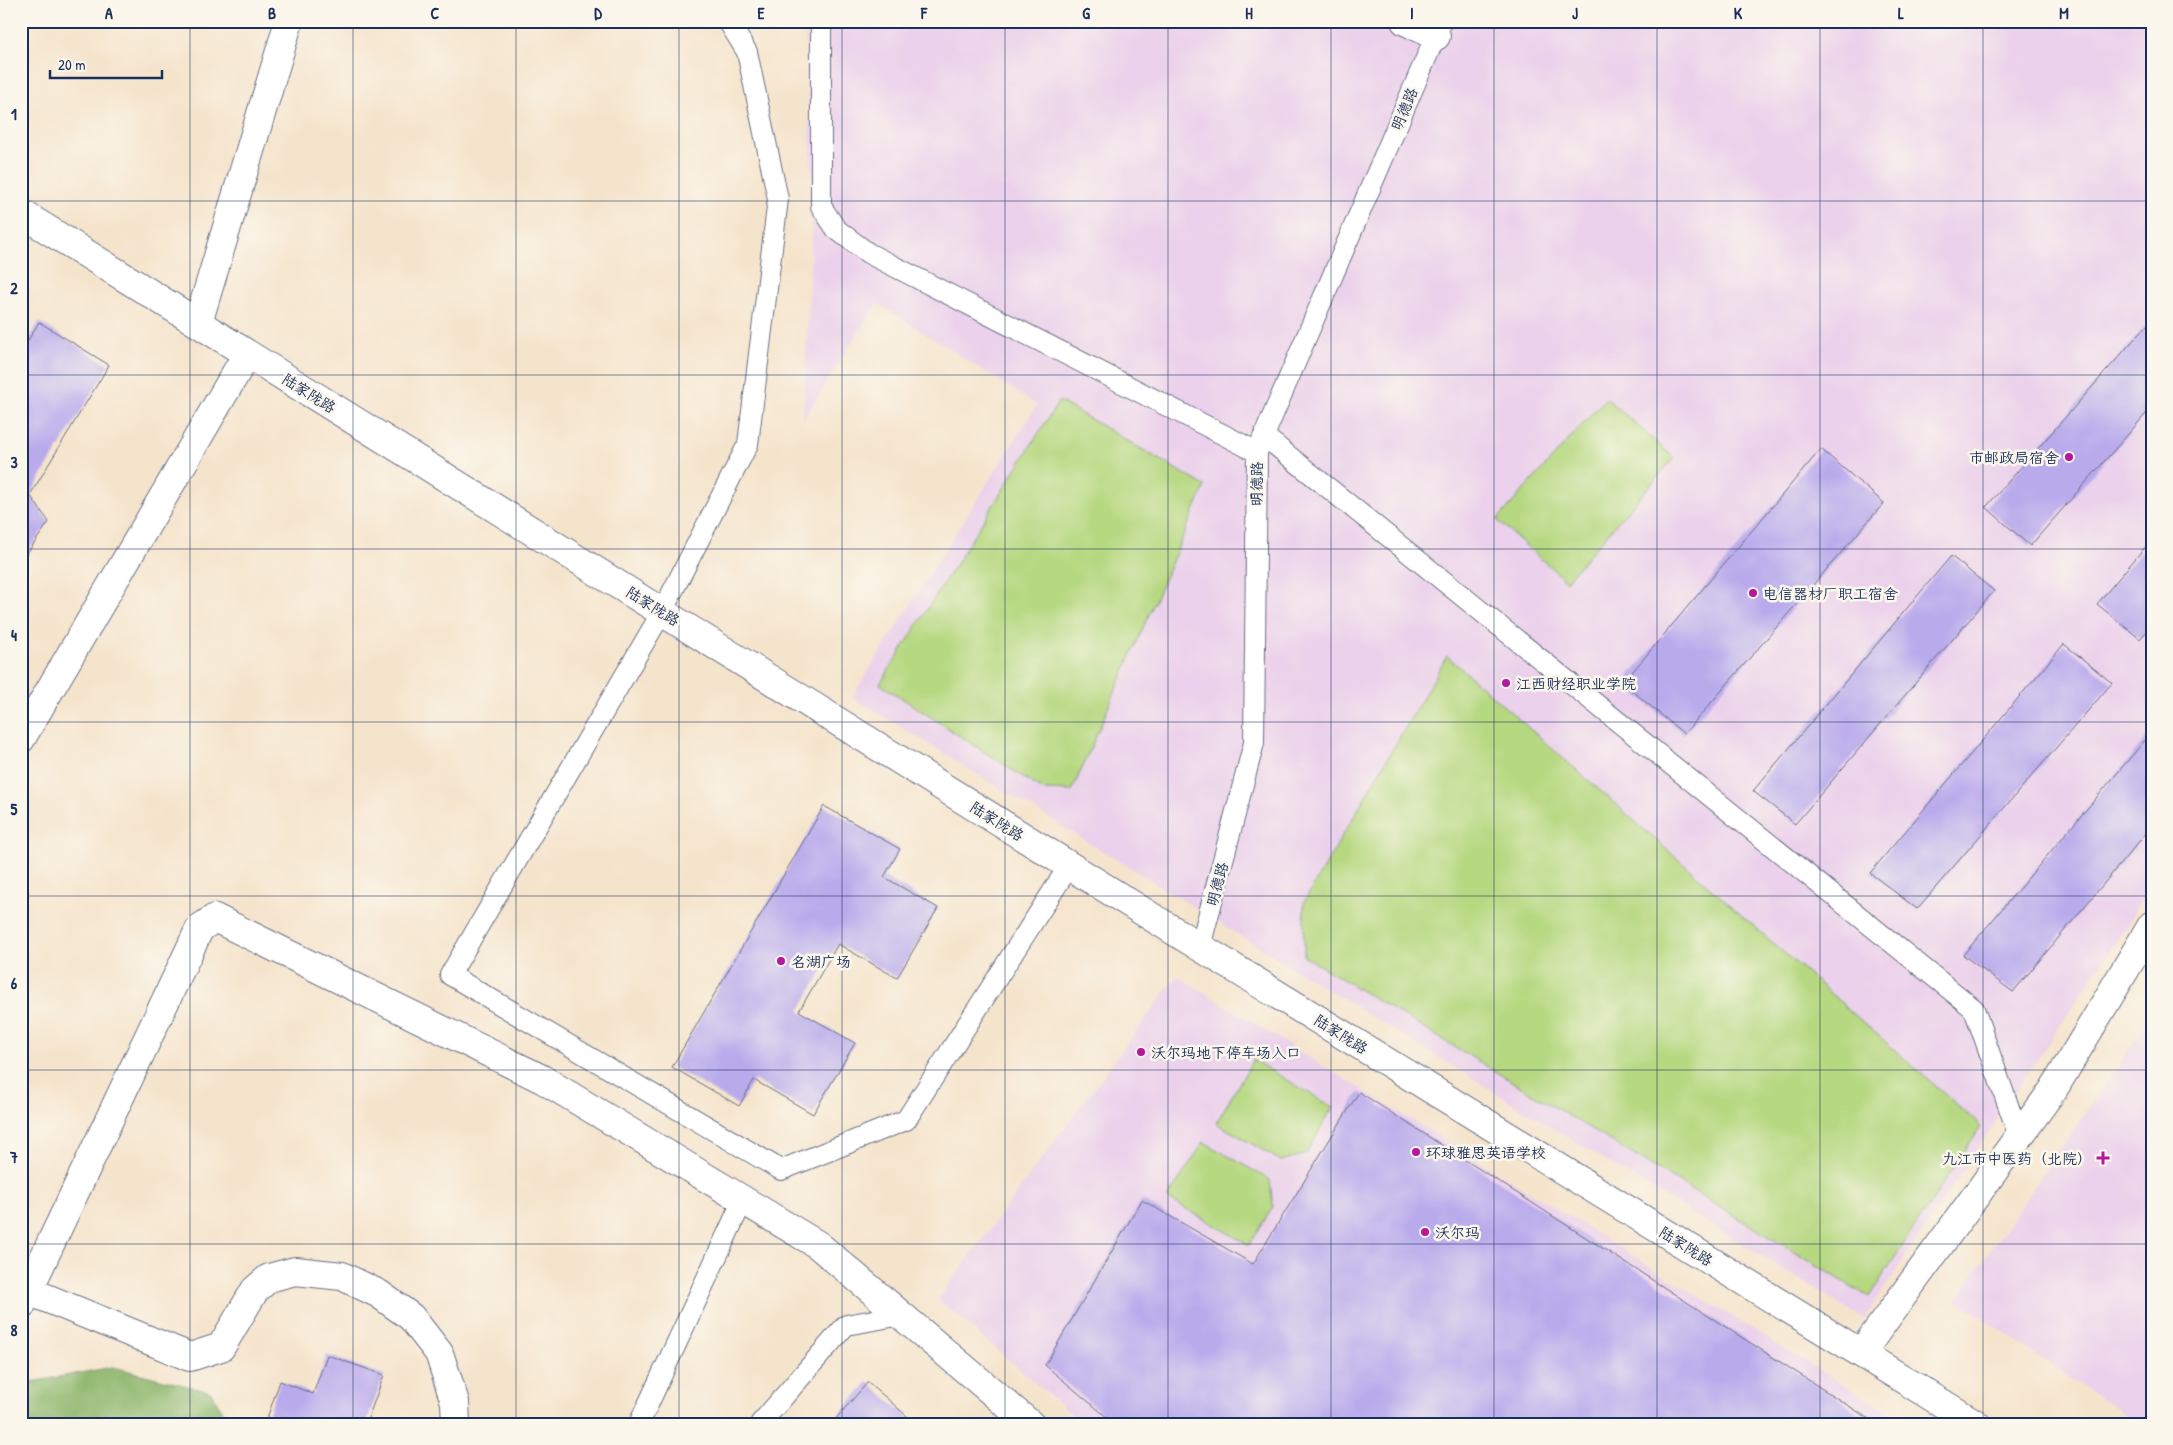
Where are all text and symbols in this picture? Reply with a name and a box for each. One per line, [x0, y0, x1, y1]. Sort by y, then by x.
text: A [105, 2, 113, 24]
text: B [268, 2, 276, 24]
text: C [431, 2, 440, 24]
text: D [594, 2, 602, 24]
text: E [757, 2, 765, 24]
text: F [920, 2, 928, 24]
text: G [1082, 2, 1090, 24]
text: H [1245, 2, 1253, 24]
text: I [1410, 2, 1414, 24]
text: J [1572, 2, 1578, 24]
text: K [1734, 2, 1743, 24]
text: L [1898, 2, 1904, 24]
text: M [2059, 2, 2069, 24]
scale bar [50, 48, 162, 80]
text: 20 m [58, 54, 85, 75]
street label: 明德路 [1386, 84, 1422, 134]
text: 1 [11, 103, 17, 125]
text: 2 [10, 277, 18, 299]
street label: 陆家陇路 [278, 368, 340, 418]
place label: 市邮政局宿舍 [1969, 447, 2059, 468]
text: 3 [10, 451, 18, 473]
marker: 市邮政局宿舍 [2063, 451, 2075, 463]
street label: 明德路 [1246, 461, 1267, 507]
street label: 陆家陇路 [622, 581, 684, 631]
place label: 电信器材厂职工宿舍 [1763, 583, 1898, 604]
marker: 电信器材厂职工宿舍 [1747, 587, 1759, 599]
text: 4 [11, 624, 17, 646]
place label: 江西财经职业学院 [1516, 673, 1636, 694]
marker: 江西财经职业学院 [1500, 677, 1512, 689]
street label: 陆家陇路 [966, 796, 1028, 846]
text: 5 [11, 798, 18, 820]
street label: 明德路 [1201, 860, 1233, 908]
place label: 名湖广场 [791, 951, 851, 972]
marker: 名湖广场 [775, 955, 787, 967]
text: 6 [11, 972, 18, 994]
street label: 陆家陇路 [1310, 1009, 1372, 1059]
place label: 沃尔玛地下停车场入口 [1151, 1042, 1301, 1063]
marker: 沃尔玛地下停车场入口 [1135, 1046, 1147, 1058]
place label: 环球雅思英语学校 [1426, 1142, 1546, 1163]
text: 7 [9, 1146, 18, 1168]
marker: 环球雅思英语学校 [1410, 1146, 1422, 1158]
place label: 九江市中医药（北院） [1942, 1148, 2092, 1169]
marker: 九江市中医药（北院） [2096, 1151, 2110, 1165]
street label: 陆家陇路 [1655, 1221, 1717, 1271]
place label: 沃尔玛 [1435, 1222, 1480, 1243]
marker: 沃尔玛 [1419, 1226, 1431, 1238]
text: 8 [11, 1319, 18, 1341]

